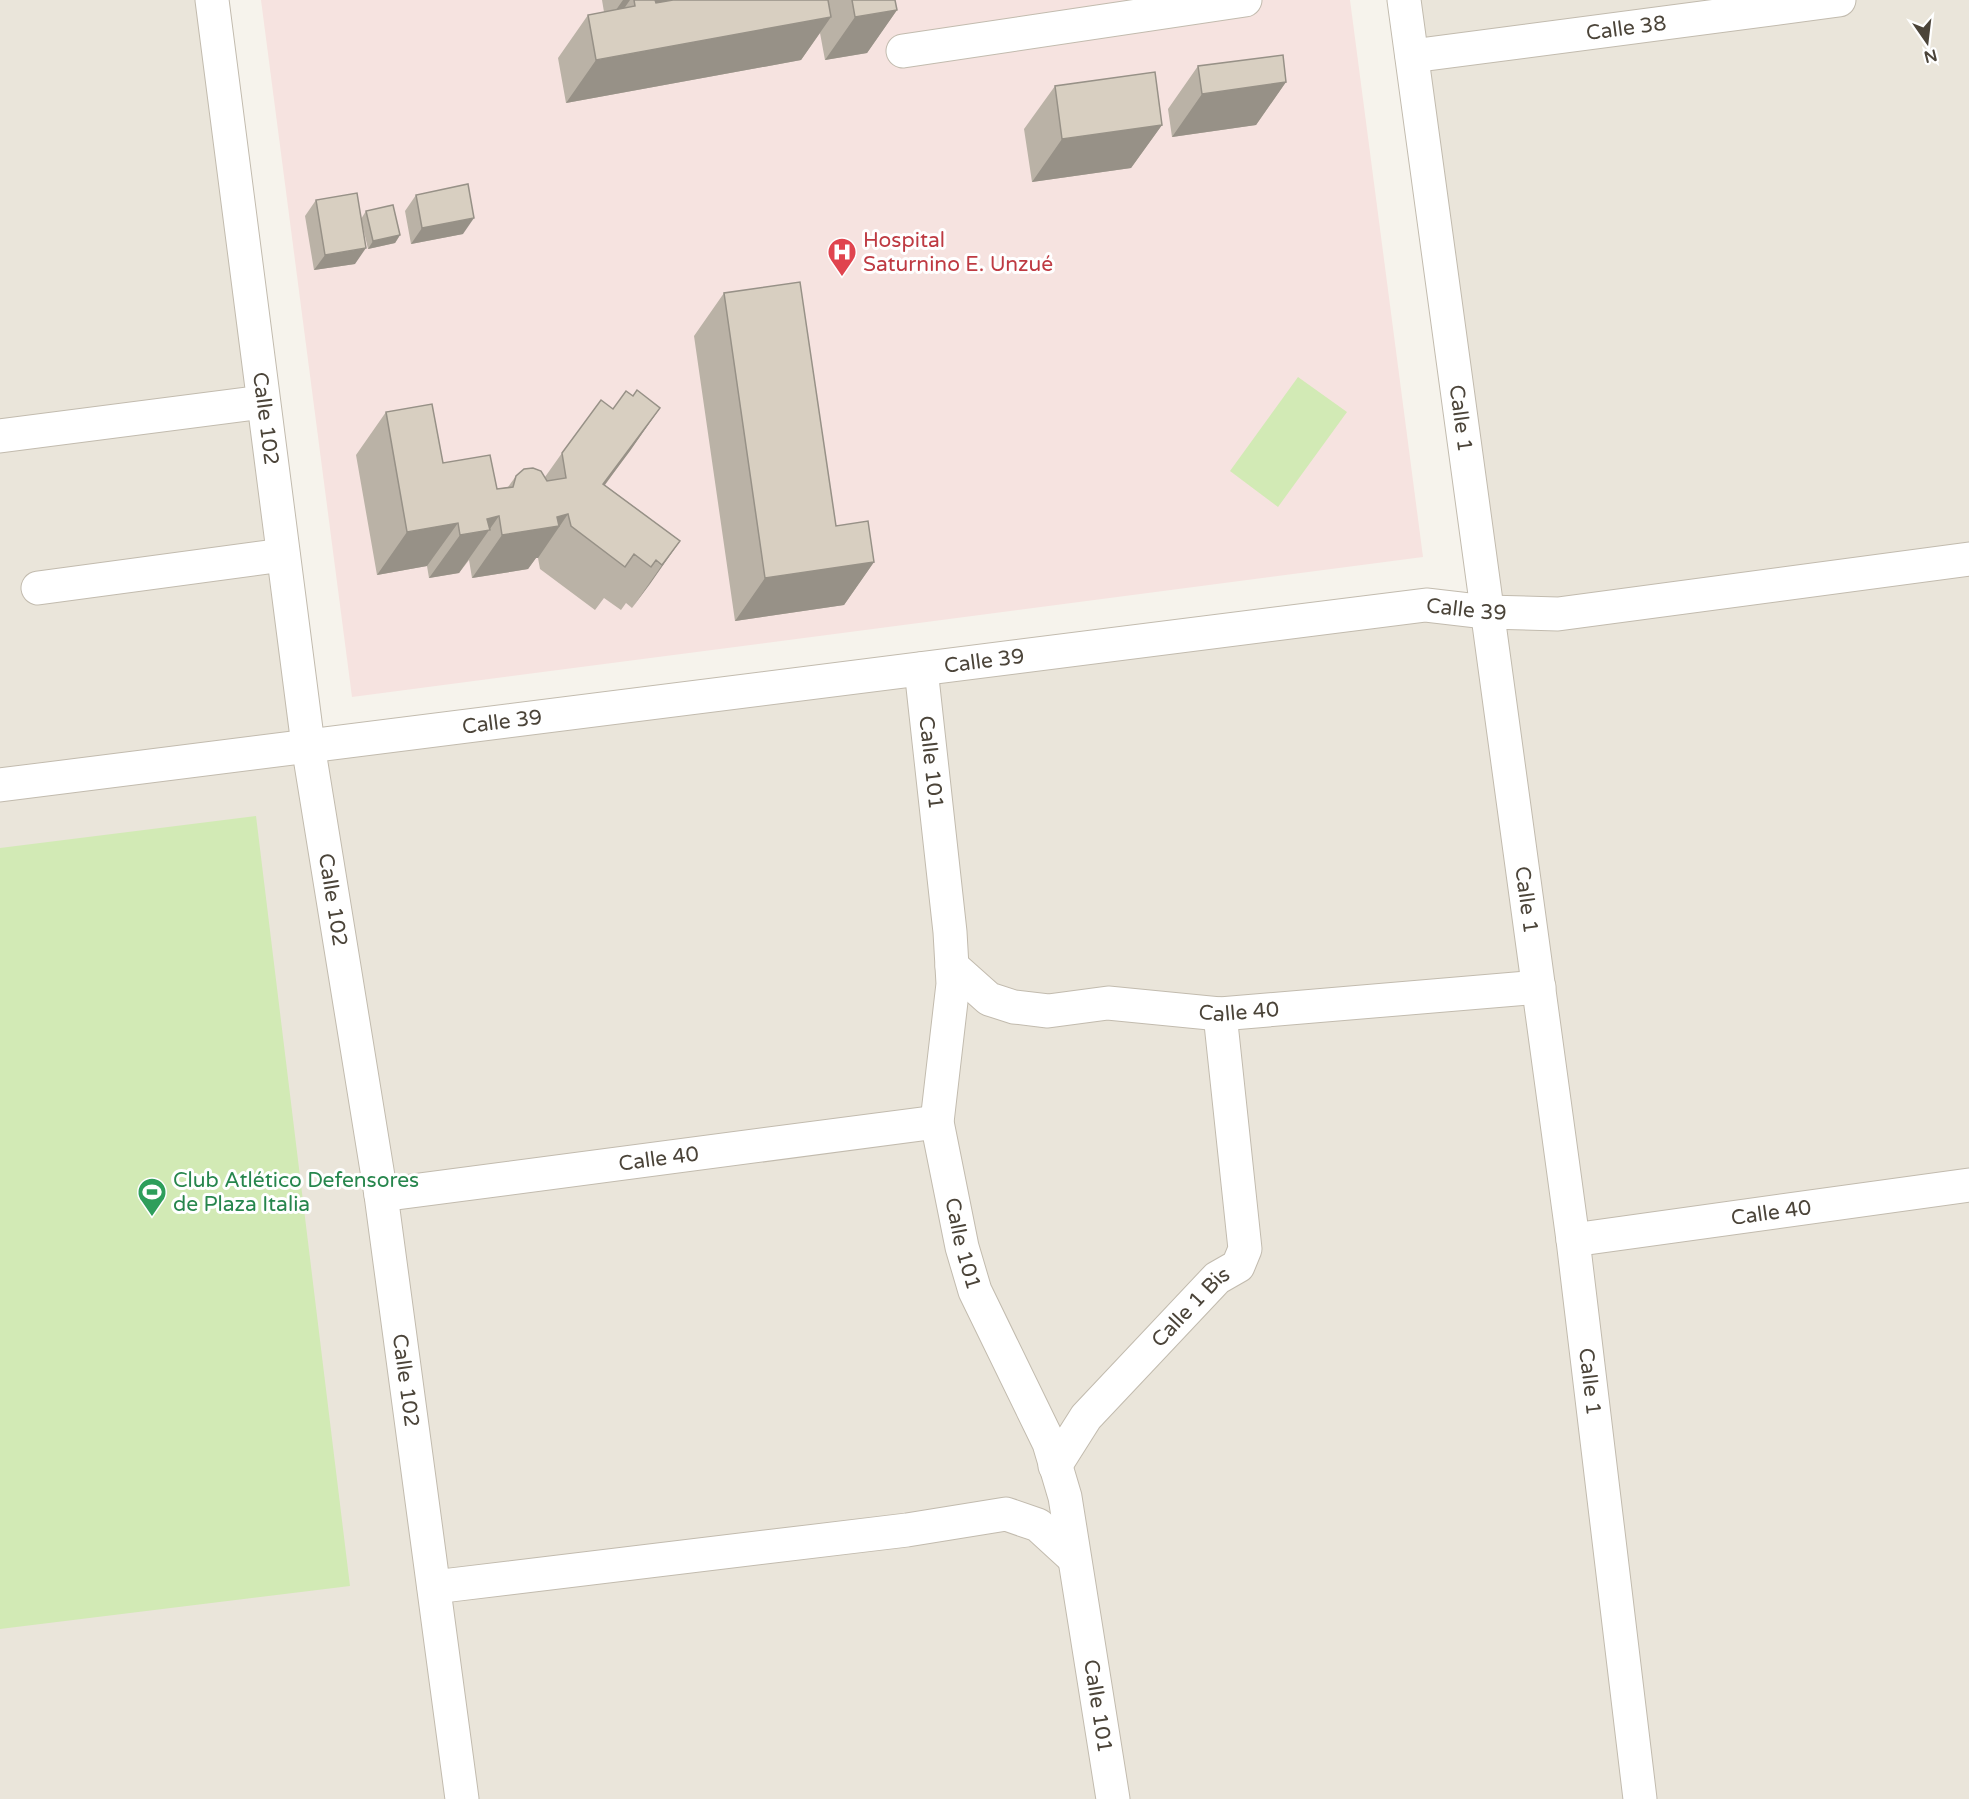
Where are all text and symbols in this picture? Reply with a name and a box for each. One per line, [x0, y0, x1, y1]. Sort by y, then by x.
street label: Calle 38 [1585, 10, 1668, 46]
north arrow [1897, 12, 1957, 72]
text: N [1922, 44, 1939, 67]
place label: Hospital Saturnino E. Unzué [863, 228, 1053, 277]
hospital icon: Hospital Saturnino E. Unzué [826, 236, 858, 278]
street label: Calle 102 [248, 370, 284, 467]
street label: Calle 1 [1444, 383, 1478, 453]
street label: Calle 39 [1425, 593, 1507, 625]
street label: Calle 39 [943, 643, 1026, 678]
street label: Calle 39 [460, 704, 544, 739]
street label: Calle 101 [914, 714, 949, 810]
street label: Calle 102 [313, 851, 353, 948]
street label: Calle 1 [1510, 865, 1544, 935]
street label: Calle 40 [1197, 997, 1280, 1027]
street label: Calle 40 [617, 1141, 700, 1176]
place label: Club Atlético Defensores de Plaza Italia [173, 1168, 419, 1217]
sports icon: Club Atlético Defensores de Plaza Italia [136, 1176, 168, 1218]
street label: Calle 40 [1729, 1195, 1813, 1230]
street label: Calle 101 [940, 1196, 986, 1293]
street label: Calle 1 Bis [1146, 1261, 1234, 1352]
street label: Calle 102 [387, 1332, 424, 1428]
street label: Calle 1 [1574, 1347, 1606, 1416]
street label: Calle 101 [1079, 1658, 1118, 1754]

